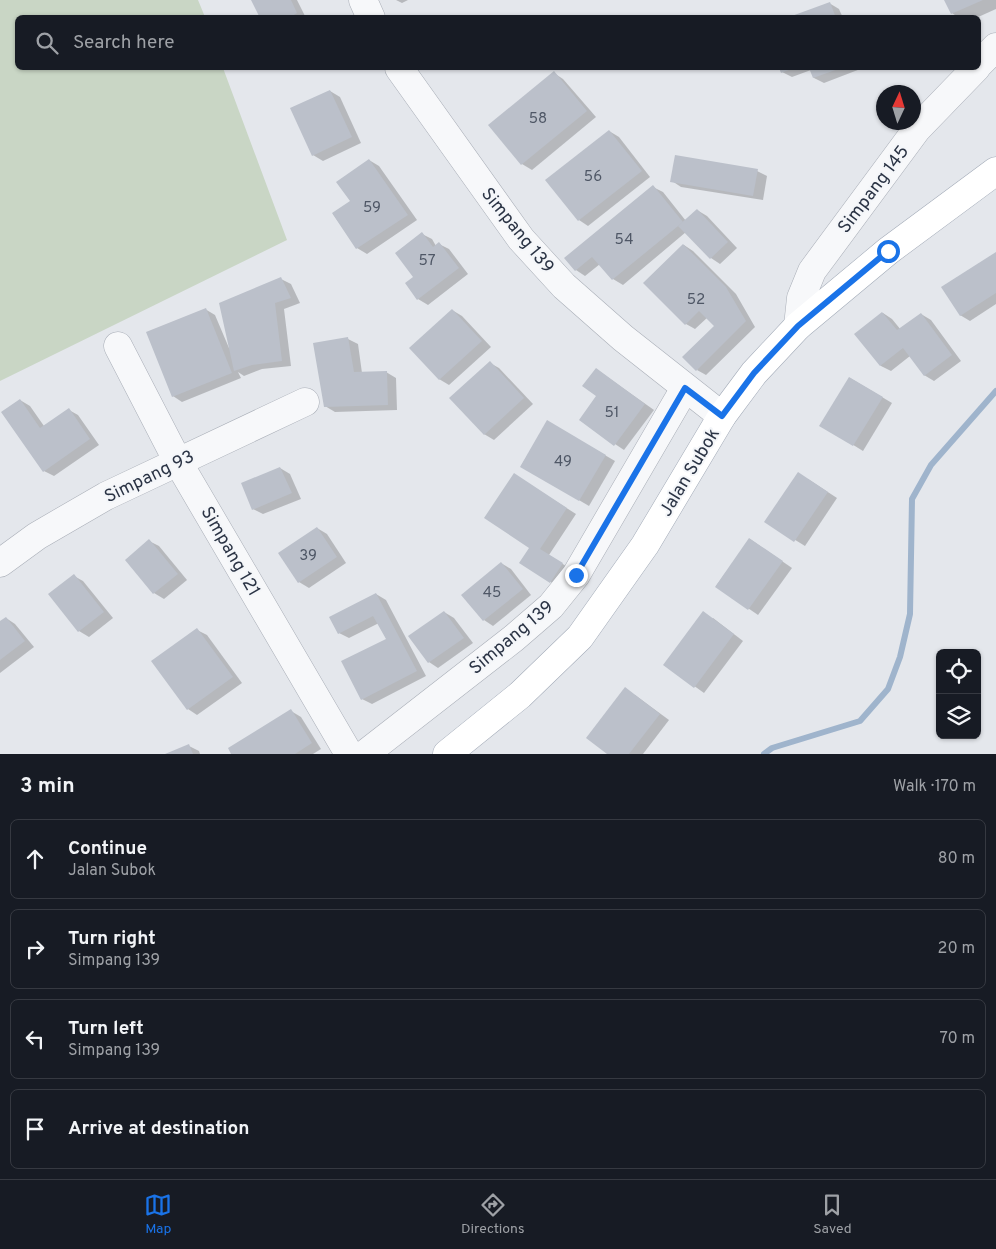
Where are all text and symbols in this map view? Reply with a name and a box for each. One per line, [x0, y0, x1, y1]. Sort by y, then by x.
search box [15, 15, 981, 70]
icon: search [33, 29, 61, 57]
text: Search here [73, 31, 175, 55]
north arrow [876, 85, 921, 130]
house number: 58 [529, 110, 547, 129]
street label: Simpang 145 [834, 141, 915, 239]
house number: 56 [584, 168, 602, 187]
street label: Simpang 139 [475, 183, 558, 278]
house number: 59 [363, 199, 381, 218]
house number: 54 [615, 231, 633, 250]
route start [877, 240, 900, 263]
house number: 57 [419, 252, 436, 271]
house number: 52 [687, 291, 705, 310]
house number: 51 [605, 404, 619, 423]
street label: Jalan Subok [655, 424, 726, 521]
street label: Simpang 93 [101, 446, 198, 509]
house number: 49 [554, 453, 572, 472]
street label: Simpang 121 [195, 503, 265, 601]
house number: 39 [299, 547, 317, 566]
route end [565, 564, 588, 587]
house number: 45 [483, 584, 501, 603]
street label: Simpang 139 [465, 596, 559, 680]
map controls [936, 649, 981, 739]
button: locate [936, 649, 981, 694]
button: layers [936, 694, 981, 739]
text: 3 min [20, 773, 75, 800]
text: Walk · 170 m [893, 777, 976, 797]
text: Continue [68, 837, 147, 861]
icon: ahead [21, 845, 49, 873]
text: 80 m [938, 849, 975, 869]
text: Jalan Subok [68, 861, 156, 881]
text: Turn right [68, 927, 156, 951]
icon: right [21, 935, 49, 963]
text: 20 m [938, 939, 975, 959]
text: Simpang 139 [68, 951, 160, 971]
text: Turn left [68, 1017, 144, 1041]
icon: left [21, 1025, 49, 1053]
text: 70 m [940, 1029, 975, 1049]
text: Simpang 139 [68, 1041, 160, 1061]
icon: arrive [21, 1115, 49, 1143]
text: Arrive at destination [68, 1117, 249, 1141]
tab: Map [144, 1191, 172, 1238]
tab: Directions [461, 1191, 525, 1238]
tab: Saved [813, 1191, 852, 1238]

